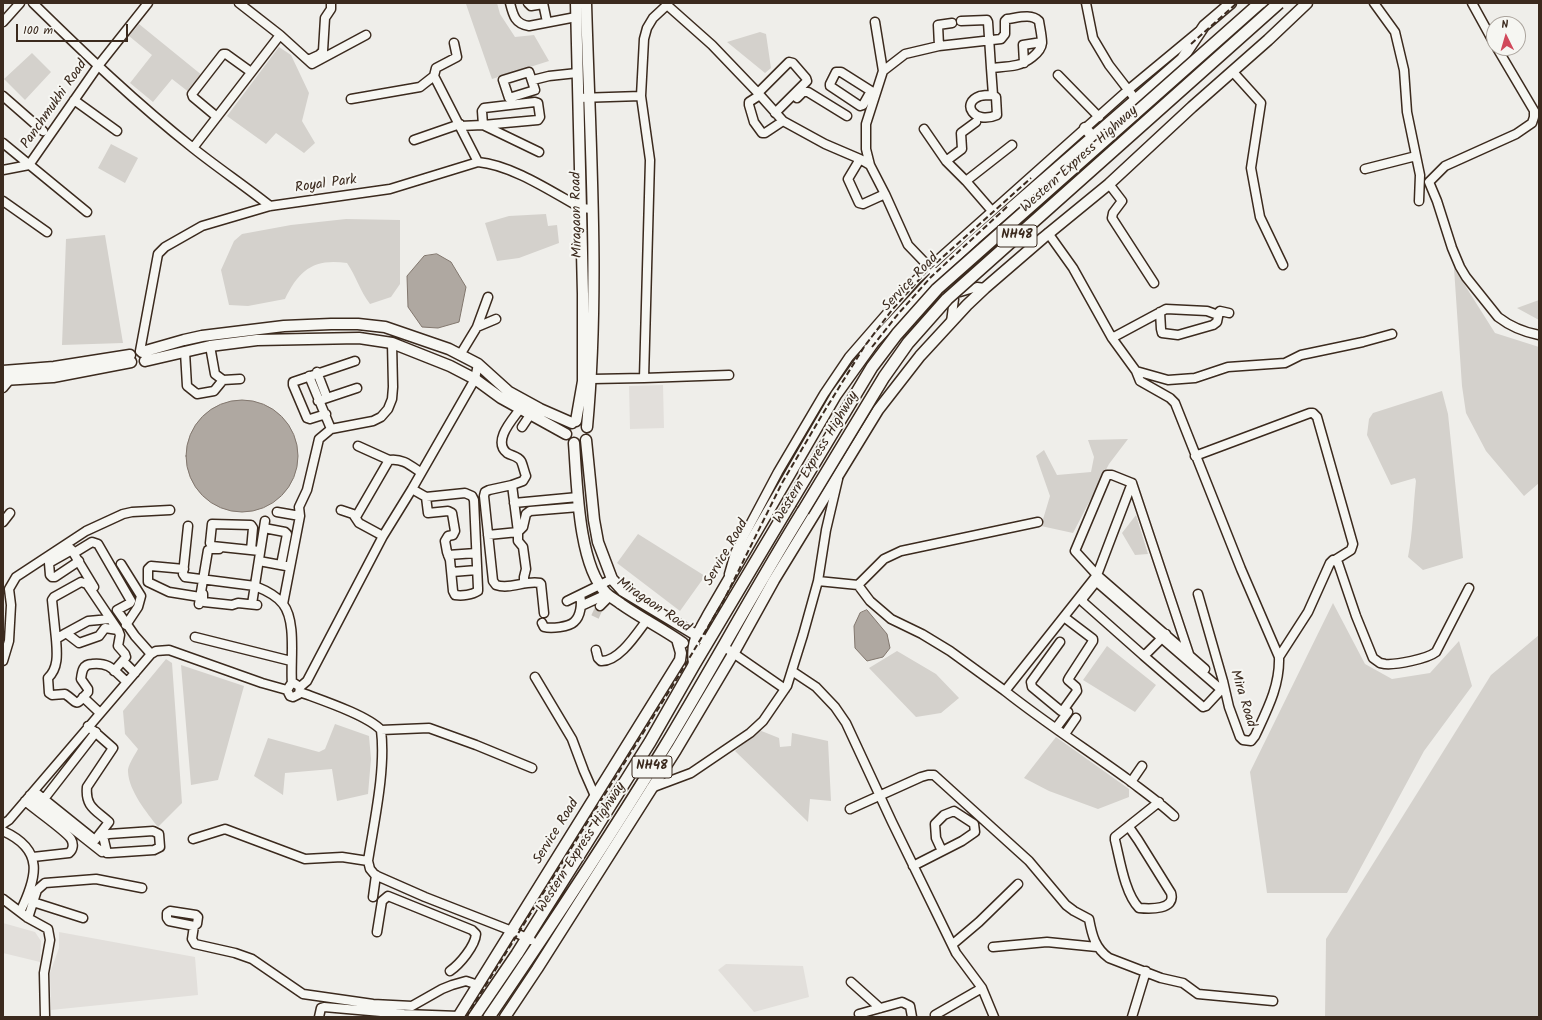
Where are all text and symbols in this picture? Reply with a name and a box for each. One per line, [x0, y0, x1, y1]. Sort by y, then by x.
scale bar [18, 16, 130, 42]
north arrow [1486, 16, 1526, 56]
text: N [1501, 16, 1509, 34]
text: 100 m [23, 21, 53, 40]
street label: Panchmukhi Road [18, 57, 92, 153]
street label: Western Express Highway [1018, 103, 1142, 217]
street label: Royal Park [294, 172, 358, 198]
street label: Miragaon Road [569, 172, 587, 258]
road number: NH48 [997, 225, 1037, 247]
street label: Service Road [879, 251, 943, 315]
street label: Western Express Highway [771, 389, 863, 527]
street label: Service Road [701, 517, 753, 589]
street label: Miragaon Road [613, 575, 693, 637]
street label: Mira Road [1225, 668, 1259, 730]
road number: NH48 [632, 756, 672, 778]
street label: Western Express Highway [534, 780, 630, 916]
street label: Service Road [530, 796, 584, 868]

